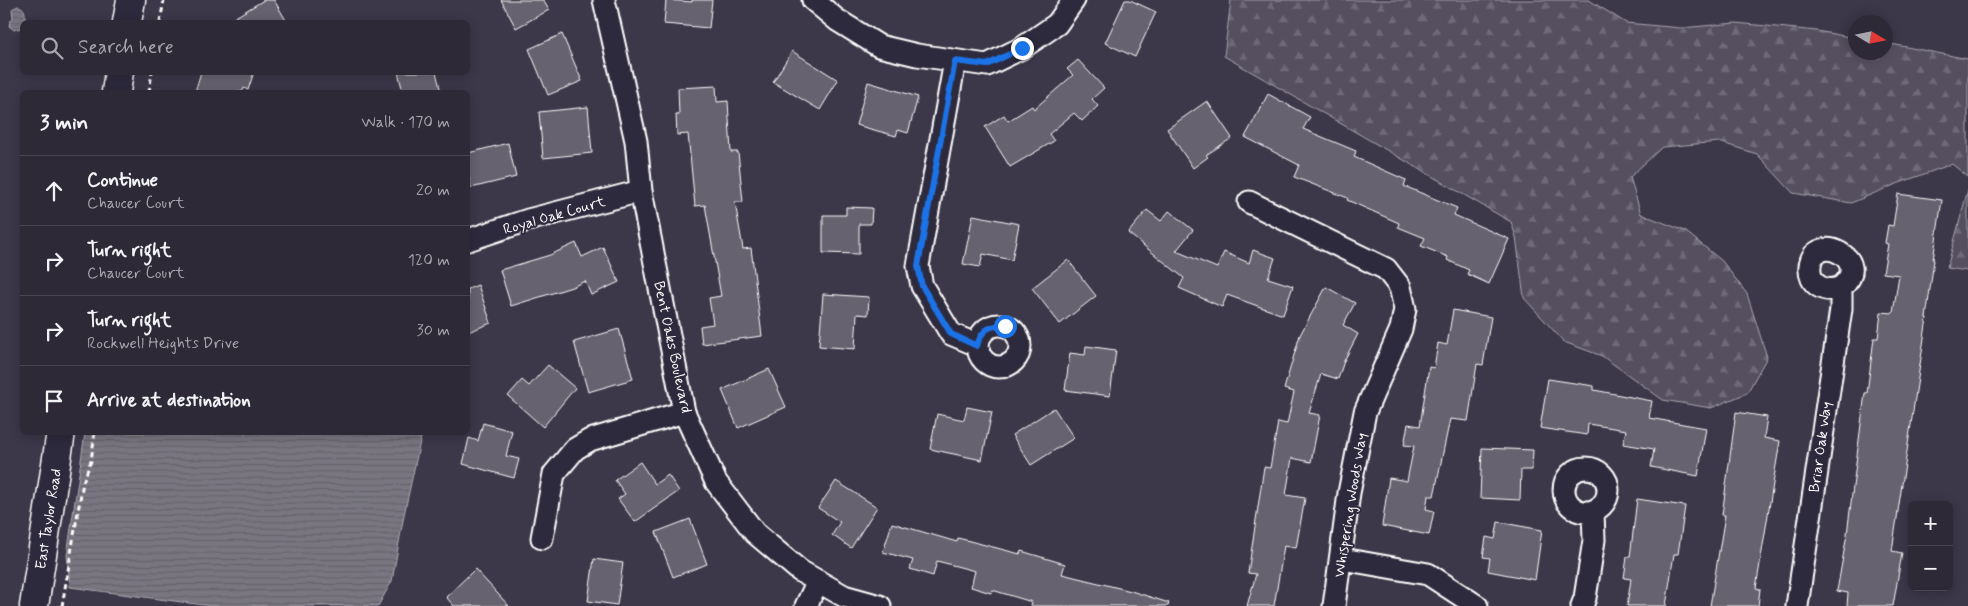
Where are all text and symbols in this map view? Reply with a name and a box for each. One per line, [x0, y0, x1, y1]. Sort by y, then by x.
north arrow [1848, 15, 1893, 60]
search box [20, 20, 470, 75]
icon: search [38, 34, 66, 62]
text: Search here [78, 35, 174, 60]
route end [1011, 37, 1034, 60]
text: 3 min [40, 109, 88, 137]
text: Walk · 170 m [361, 112, 450, 133]
text: Continue [87, 168, 158, 193]
icon: ahead [40, 177, 68, 205]
text: 20 m [416, 180, 450, 201]
street label: Royal Oak Court [501, 192, 608, 240]
text: Chaucer Court [87, 193, 185, 214]
text: Turn right [87, 238, 171, 263]
icon: right [40, 247, 68, 275]
text: 120 m [408, 250, 450, 271]
text: Chaucer Court [87, 263, 185, 284]
street label: Bent Oaks Boulevard [648, 279, 696, 415]
text: Turn right [87, 308, 171, 333]
route start [994, 315, 1017, 338]
icon: right [40, 317, 68, 345]
text: 30 m [417, 320, 450, 341]
text: Rockwell Heights Drive [87, 333, 239, 354]
icon: arrive [40, 387, 68, 415]
text: Arrive at destination [87, 388, 251, 413]
street label: Briar Oak Way [1805, 400, 1837, 494]
street label: Whispering Woods Way [1330, 431, 1372, 579]
street label: East Taylor Road [31, 467, 67, 571]
map controls [1908, 501, 1953, 591]
button: + [1908, 501, 1953, 546]
button: − [1908, 546, 1953, 591]

